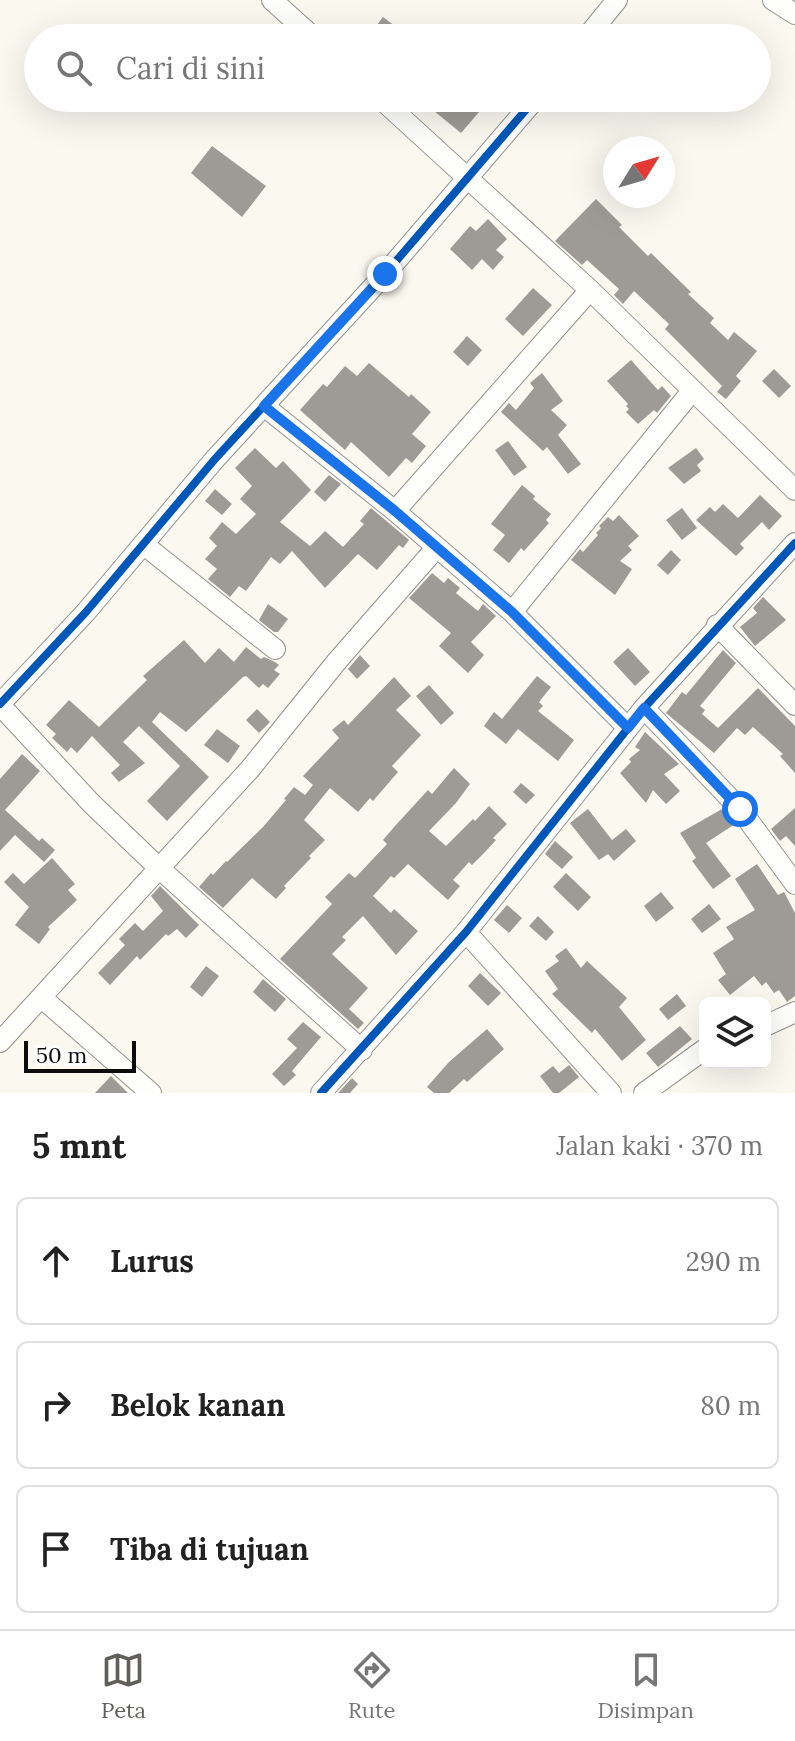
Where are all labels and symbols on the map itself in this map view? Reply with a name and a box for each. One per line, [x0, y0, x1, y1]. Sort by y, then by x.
north arrow [603, 136, 675, 208]
route end [367, 256, 403, 292]
route start [722, 791, 758, 827]
scale bar [24, 1037, 136, 1073]

